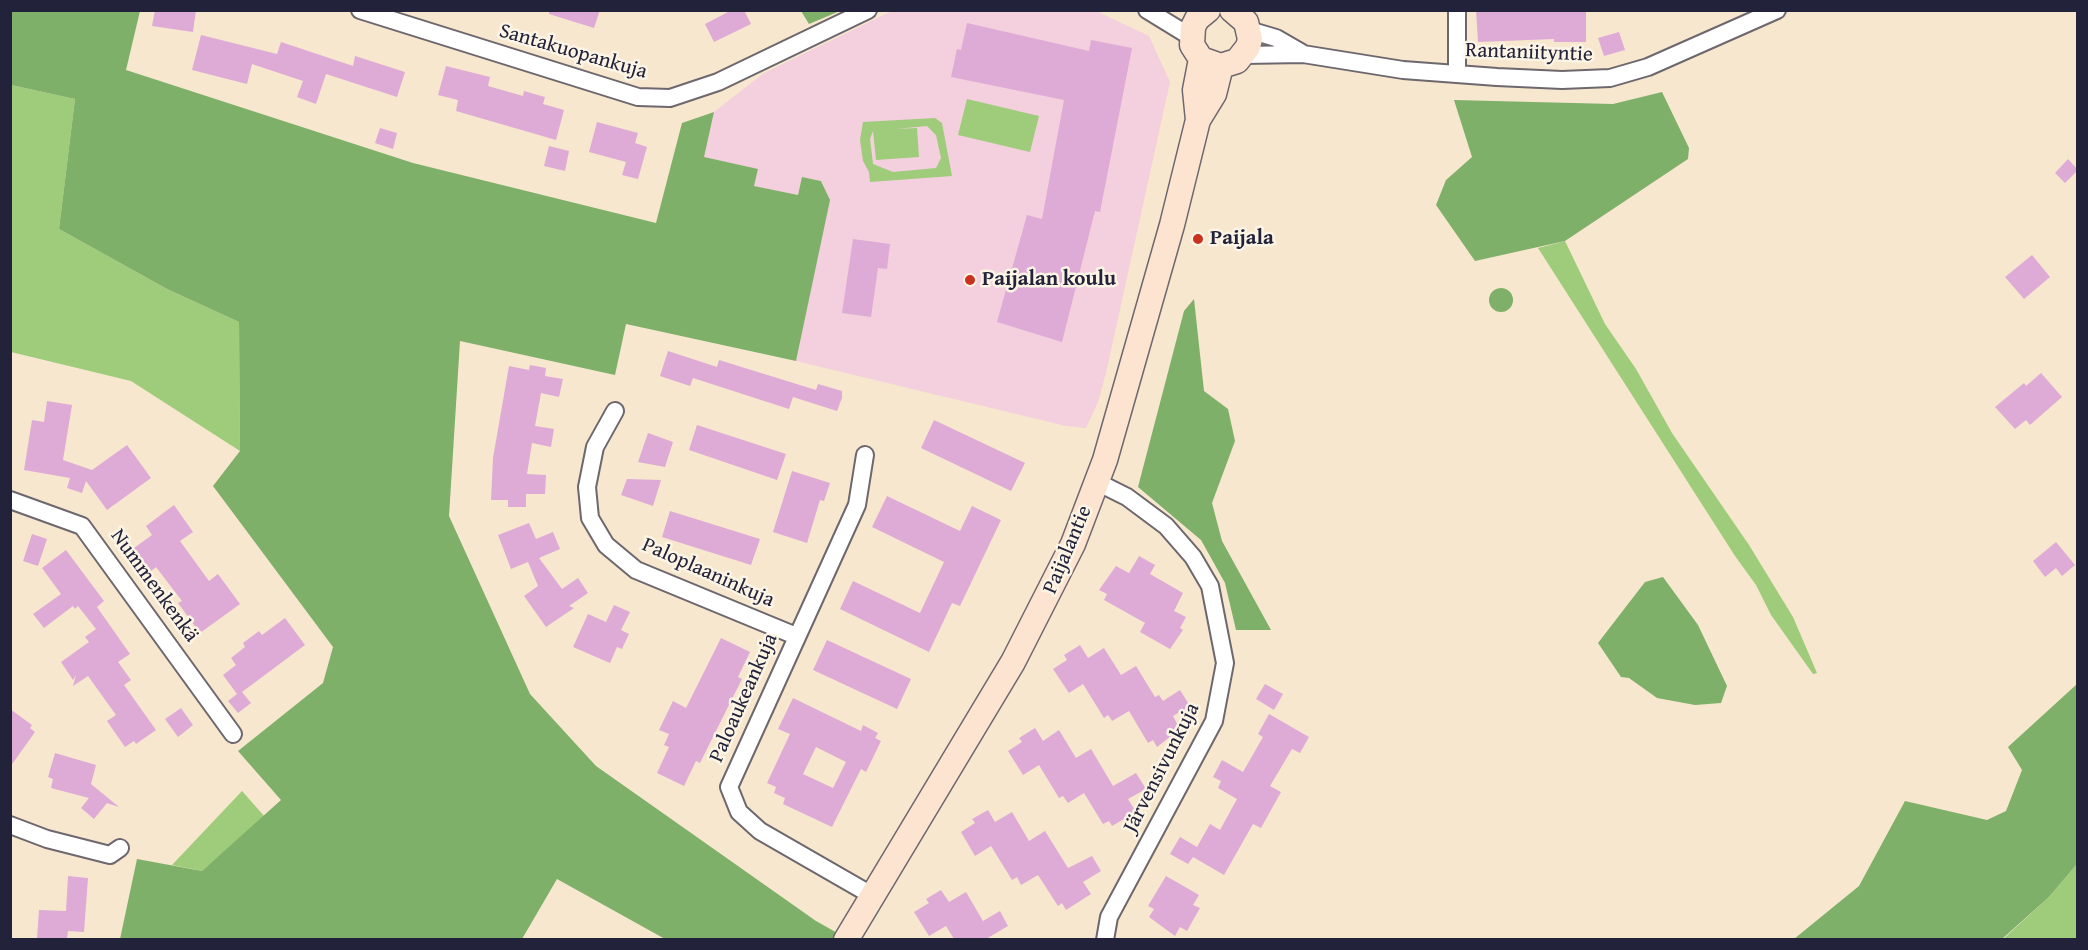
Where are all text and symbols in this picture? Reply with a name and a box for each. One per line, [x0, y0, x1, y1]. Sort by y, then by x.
street label: Santakuopankuja [496, 19, 650, 85]
street label: Rantaniityntie [1465, 38, 1593, 68]
place label: Paijala [1210, 226, 1274, 252]
marker: Paijala [1191, 232, 1205, 246]
place label: Paijalan koulu [982, 267, 1116, 293]
marker: Paijalan koulu [963, 273, 977, 287]
street label: Paijalantie [1038, 502, 1098, 598]
street label: Nummenkenkä [105, 525, 203, 647]
street label: Paloplaaninkuja [638, 533, 778, 613]
street label: Paloaukeankuja [704, 630, 784, 766]
street label: Järvensivunkuja [1118, 699, 1206, 837]

